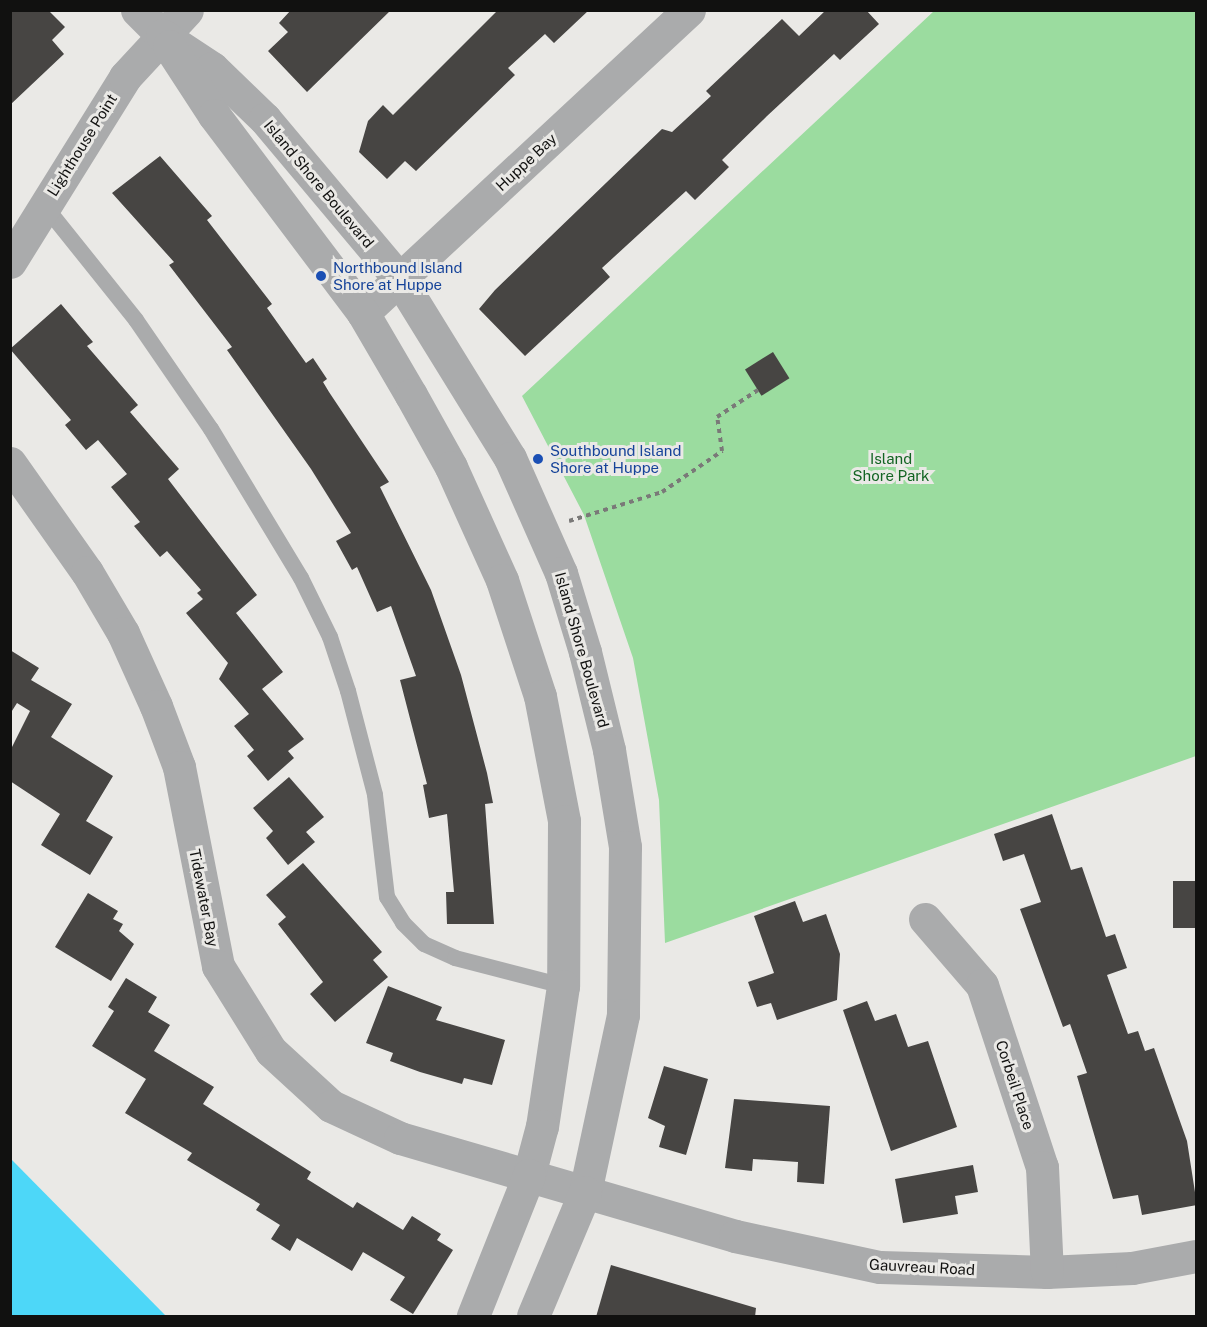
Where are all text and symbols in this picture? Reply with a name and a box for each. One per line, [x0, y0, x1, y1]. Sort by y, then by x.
street label: Lighthouse Point [43, 91, 121, 199]
street label: Island Shore Boulevard [260, 116, 378, 252]
street label: Huppe Bay [492, 129, 560, 195]
place label: Northbound Island Shore at Huppe [333, 258, 462, 293]
marker: Northbound Island Shore at Huppe [314, 269, 328, 283]
place label: Southbound Island Shore at Huppe [550, 441, 681, 476]
park label: Island Shore Park [852, 449, 930, 484]
marker: Southbound Island Shore at Huppe [531, 452, 545, 466]
street label: Island Shore Boulevard [551, 570, 613, 730]
street label: Tidewater Bay [186, 848, 222, 948]
street label: Corbeil Place [992, 1038, 1038, 1132]
street label: Gauvreau Road [869, 1255, 975, 1279]

